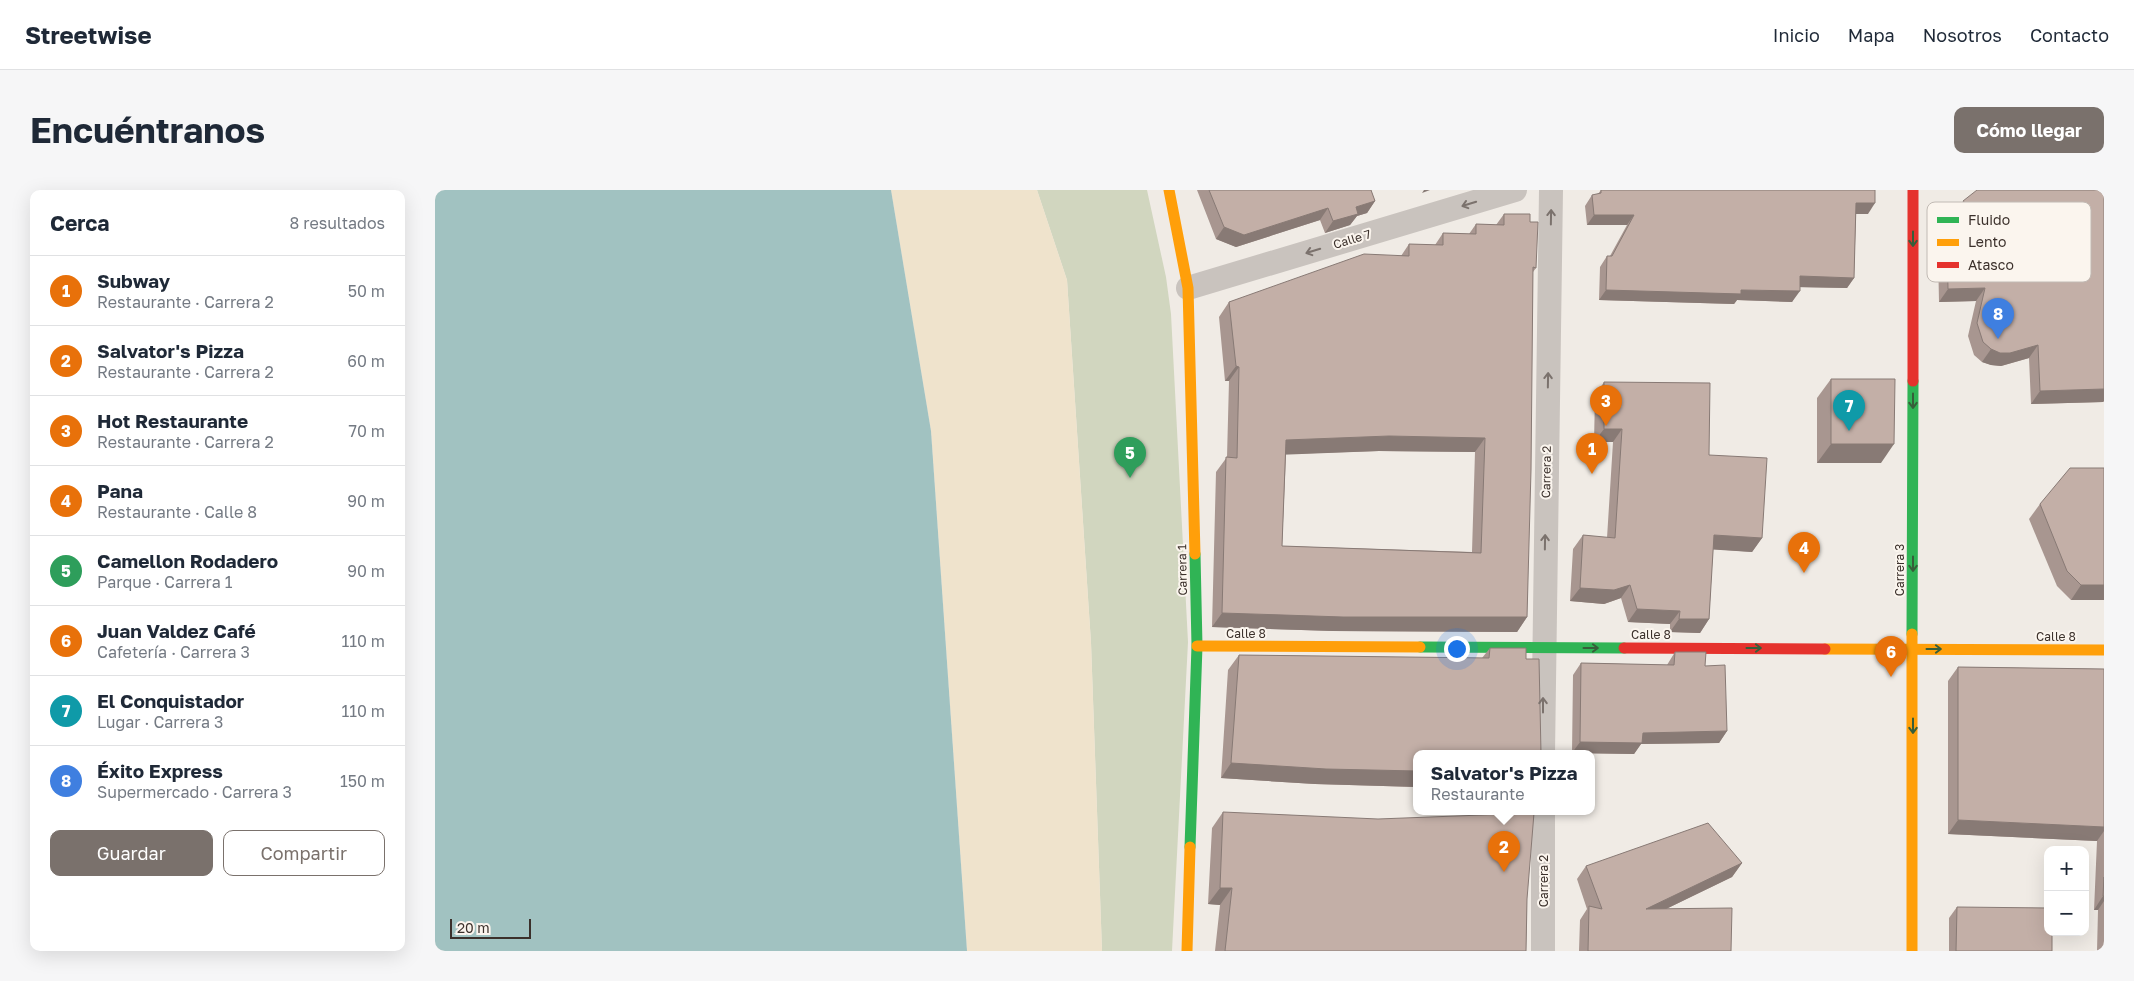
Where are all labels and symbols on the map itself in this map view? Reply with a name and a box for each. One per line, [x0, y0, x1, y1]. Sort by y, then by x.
one-way arrow [1461, 200, 1477, 209]
legend [1927, 202, 2091, 282]
one-way arrow [1546, 209, 1556, 226]
text: Fluido [1968, 211, 2010, 228]
street label: Calle 7 [1331, 226, 1373, 252]
one-way arrow [1908, 230, 1918, 246]
text: Lento [1968, 233, 2006, 250]
one-way arrow [1305, 246, 1321, 256]
text: Atasco [1968, 256, 2014, 273]
pin: 8 [1982, 298, 2014, 339]
one-way arrow [1543, 372, 1552, 388]
pin: 3 [1590, 385, 1622, 426]
pin: 7 [1833, 390, 1865, 431]
one-way arrow [1908, 392, 1918, 409]
pin: 1 [1576, 433, 1608, 474]
pin: 5 [1114, 437, 1146, 478]
street label: Carrera 2 [1538, 446, 1554, 498]
pin: 4 [1788, 532, 1820, 573]
one-way arrow [1540, 534, 1549, 550]
street label: Carrera 1 [1174, 544, 1190, 596]
street label: Carrera 3 [1892, 544, 1907, 596]
one-way arrow [1908, 555, 1918, 571]
street label: Calle 8 [1226, 626, 1266, 641]
street label: Calle 8 [1631, 627, 1671, 642]
street label: Calle 8 [2036, 629, 2076, 644]
your location [1444, 636, 1470, 662]
pin: 6 [1875, 636, 1907, 677]
one-way arrow [1583, 643, 1599, 652]
one-way arrow [1746, 643, 1762, 653]
one-way arrow [1926, 644, 1942, 654]
one-way arrow [1538, 697, 1548, 713]
one-way arrow [1908, 718, 1918, 734]
pin: 2 [1488, 831, 1520, 872]
street label: Carrera 2 [1536, 855, 1551, 907]
scale bar [450, 916, 531, 939]

